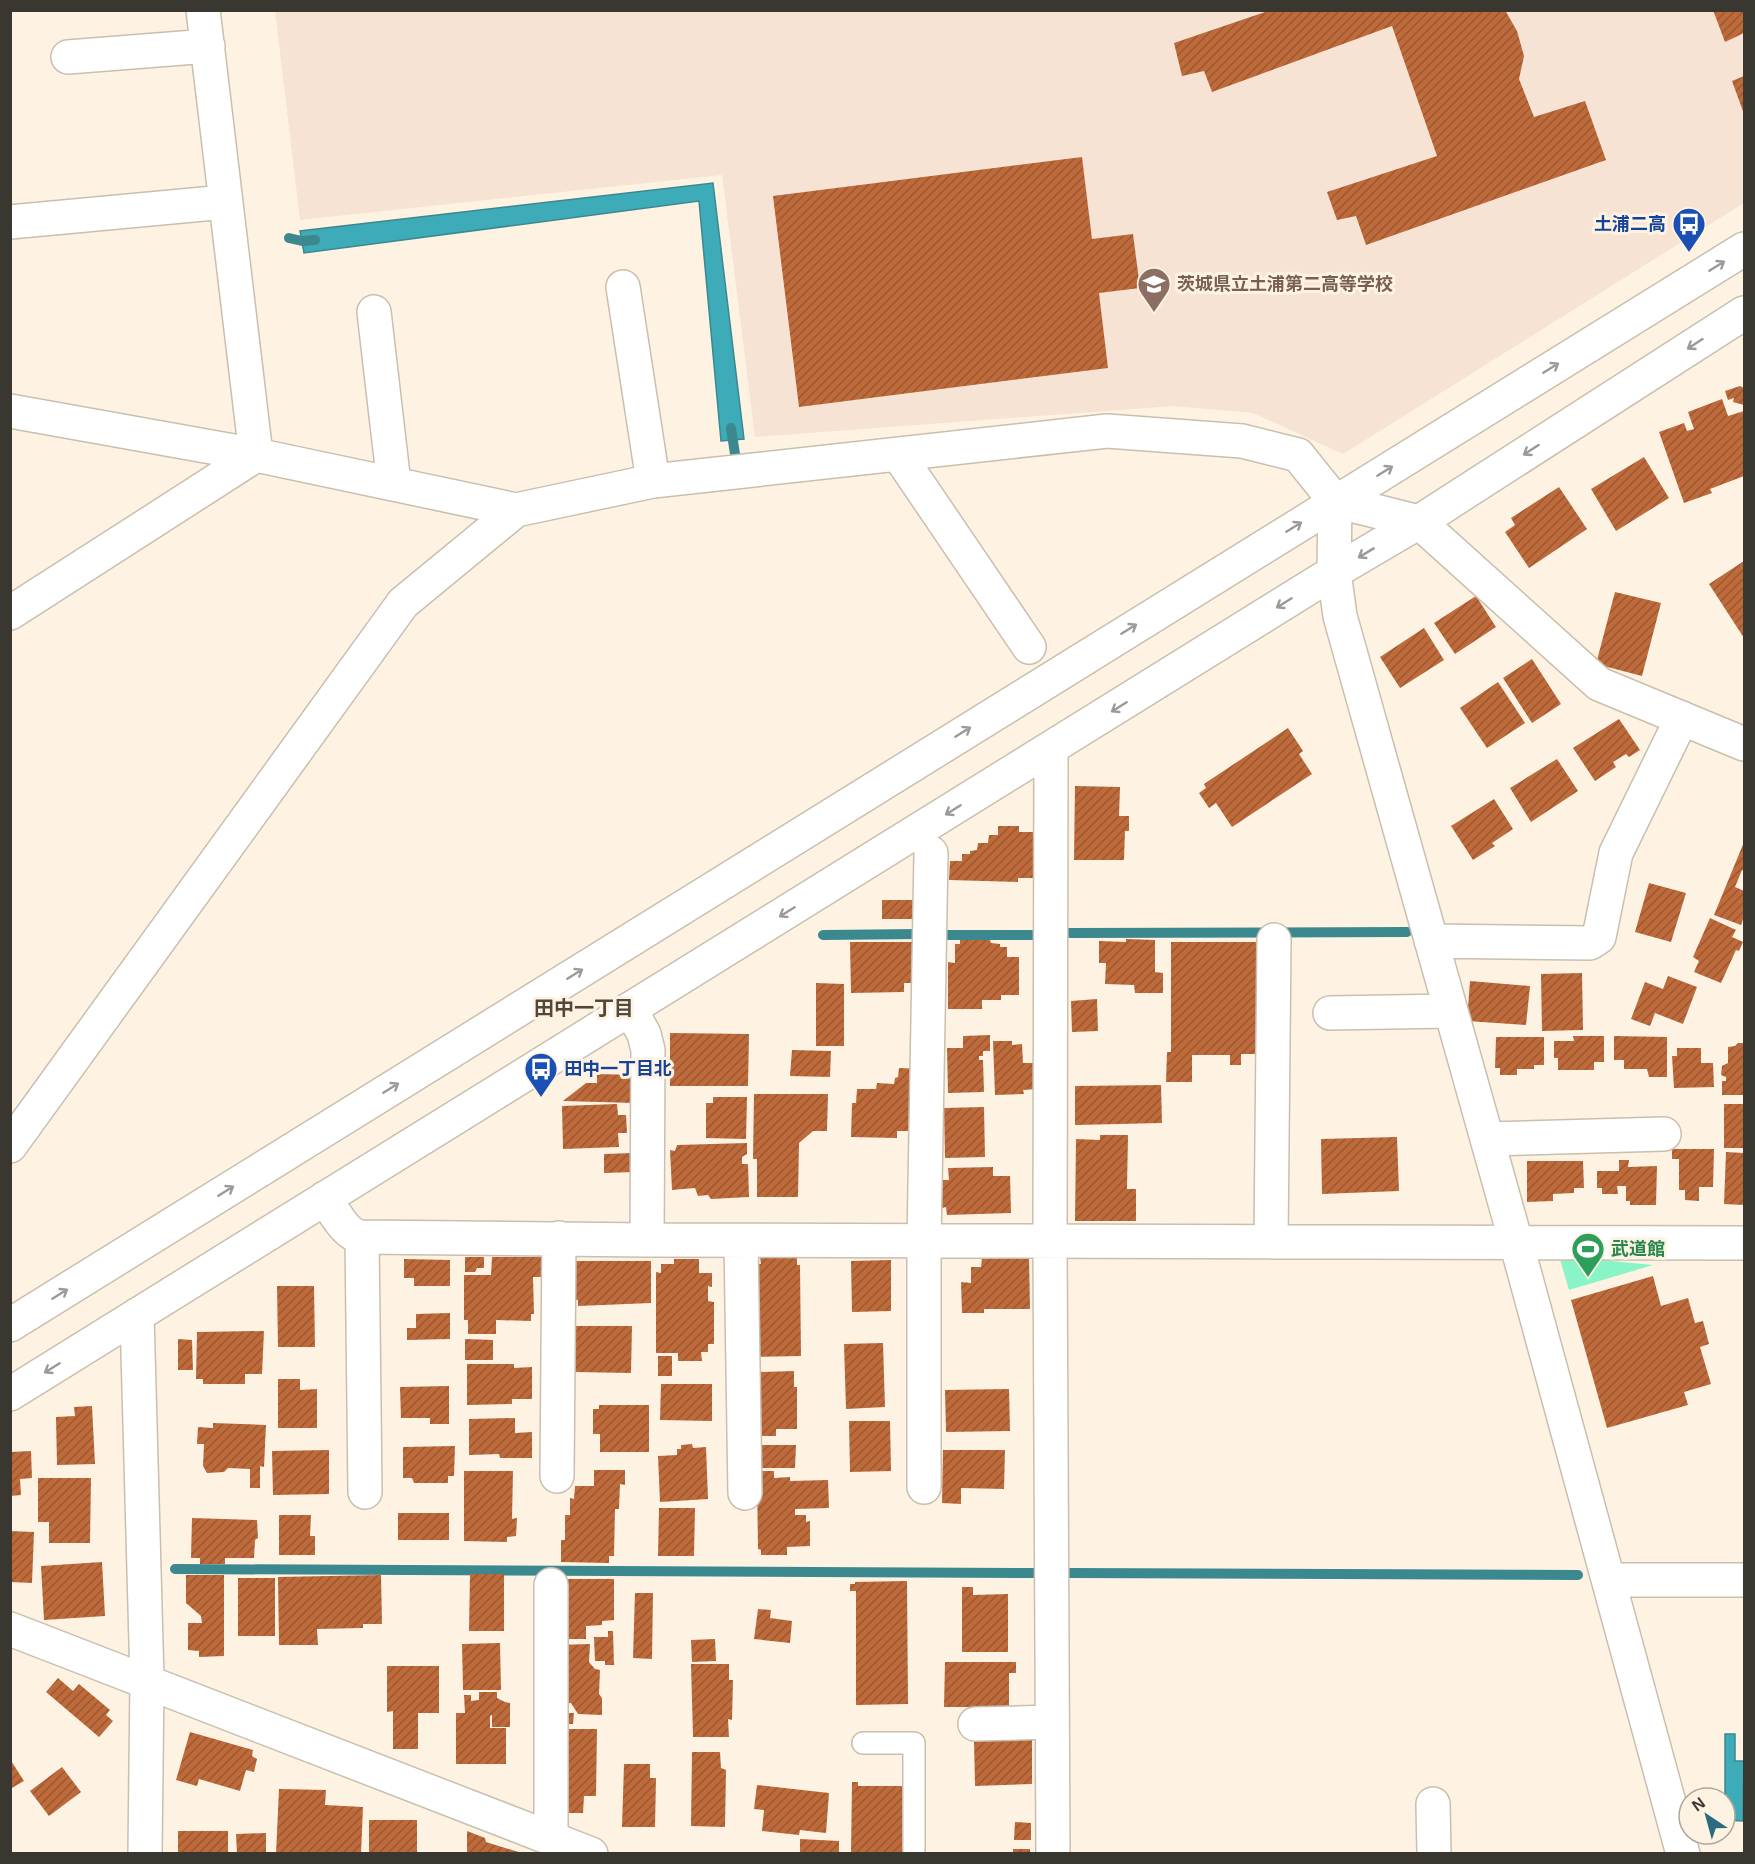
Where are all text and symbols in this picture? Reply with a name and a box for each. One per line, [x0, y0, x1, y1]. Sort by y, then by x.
bus stop icon: 土浦二高 [1671, 206, 1707, 253]
place label: 土浦二高 [1594, 214, 1666, 234]
one-way arrow [1708, 259, 1725, 271]
school or university icon: 茨城県立土浦第二高等学校 [1136, 266, 1172, 313]
place label: 茨城県立土浦第二高等学校 [1177, 274, 1393, 294]
one-way arrow [1687, 339, 1704, 351]
one-way arrow [1542, 362, 1559, 374]
one-way arrow [1523, 444, 1540, 456]
one-way arrow [1376, 464, 1393, 476]
one-way arrow [1286, 520, 1303, 533]
one-way arrow [1358, 548, 1375, 560]
one-way arrow [1276, 598, 1293, 610]
one-way arrow [1120, 623, 1137, 635]
one-way arrow [1111, 701, 1128, 713]
one-way arrow [954, 726, 971, 738]
one-way arrow [945, 804, 962, 816]
one-way arrow [779, 906, 796, 918]
one-way arrow [566, 968, 583, 980]
district label: 田中一丁目 [534, 997, 634, 1019]
bus stop icon: 田中一丁目北 [523, 1051, 559, 1098]
place label: 田中一丁目北 [564, 1059, 672, 1079]
one-way arrow [382, 1082, 399, 1094]
one-way arrow [217, 1185, 234, 1197]
sports icon: 武道館 [1570, 1231, 1606, 1278]
place label: 武道館 [1611, 1239, 1665, 1259]
one-way arrow [51, 1288, 68, 1300]
one-way arrow [44, 1362, 61, 1374]
north arrow [1677, 1786, 1737, 1846]
text: N [1689, 1794, 1708, 1815]

